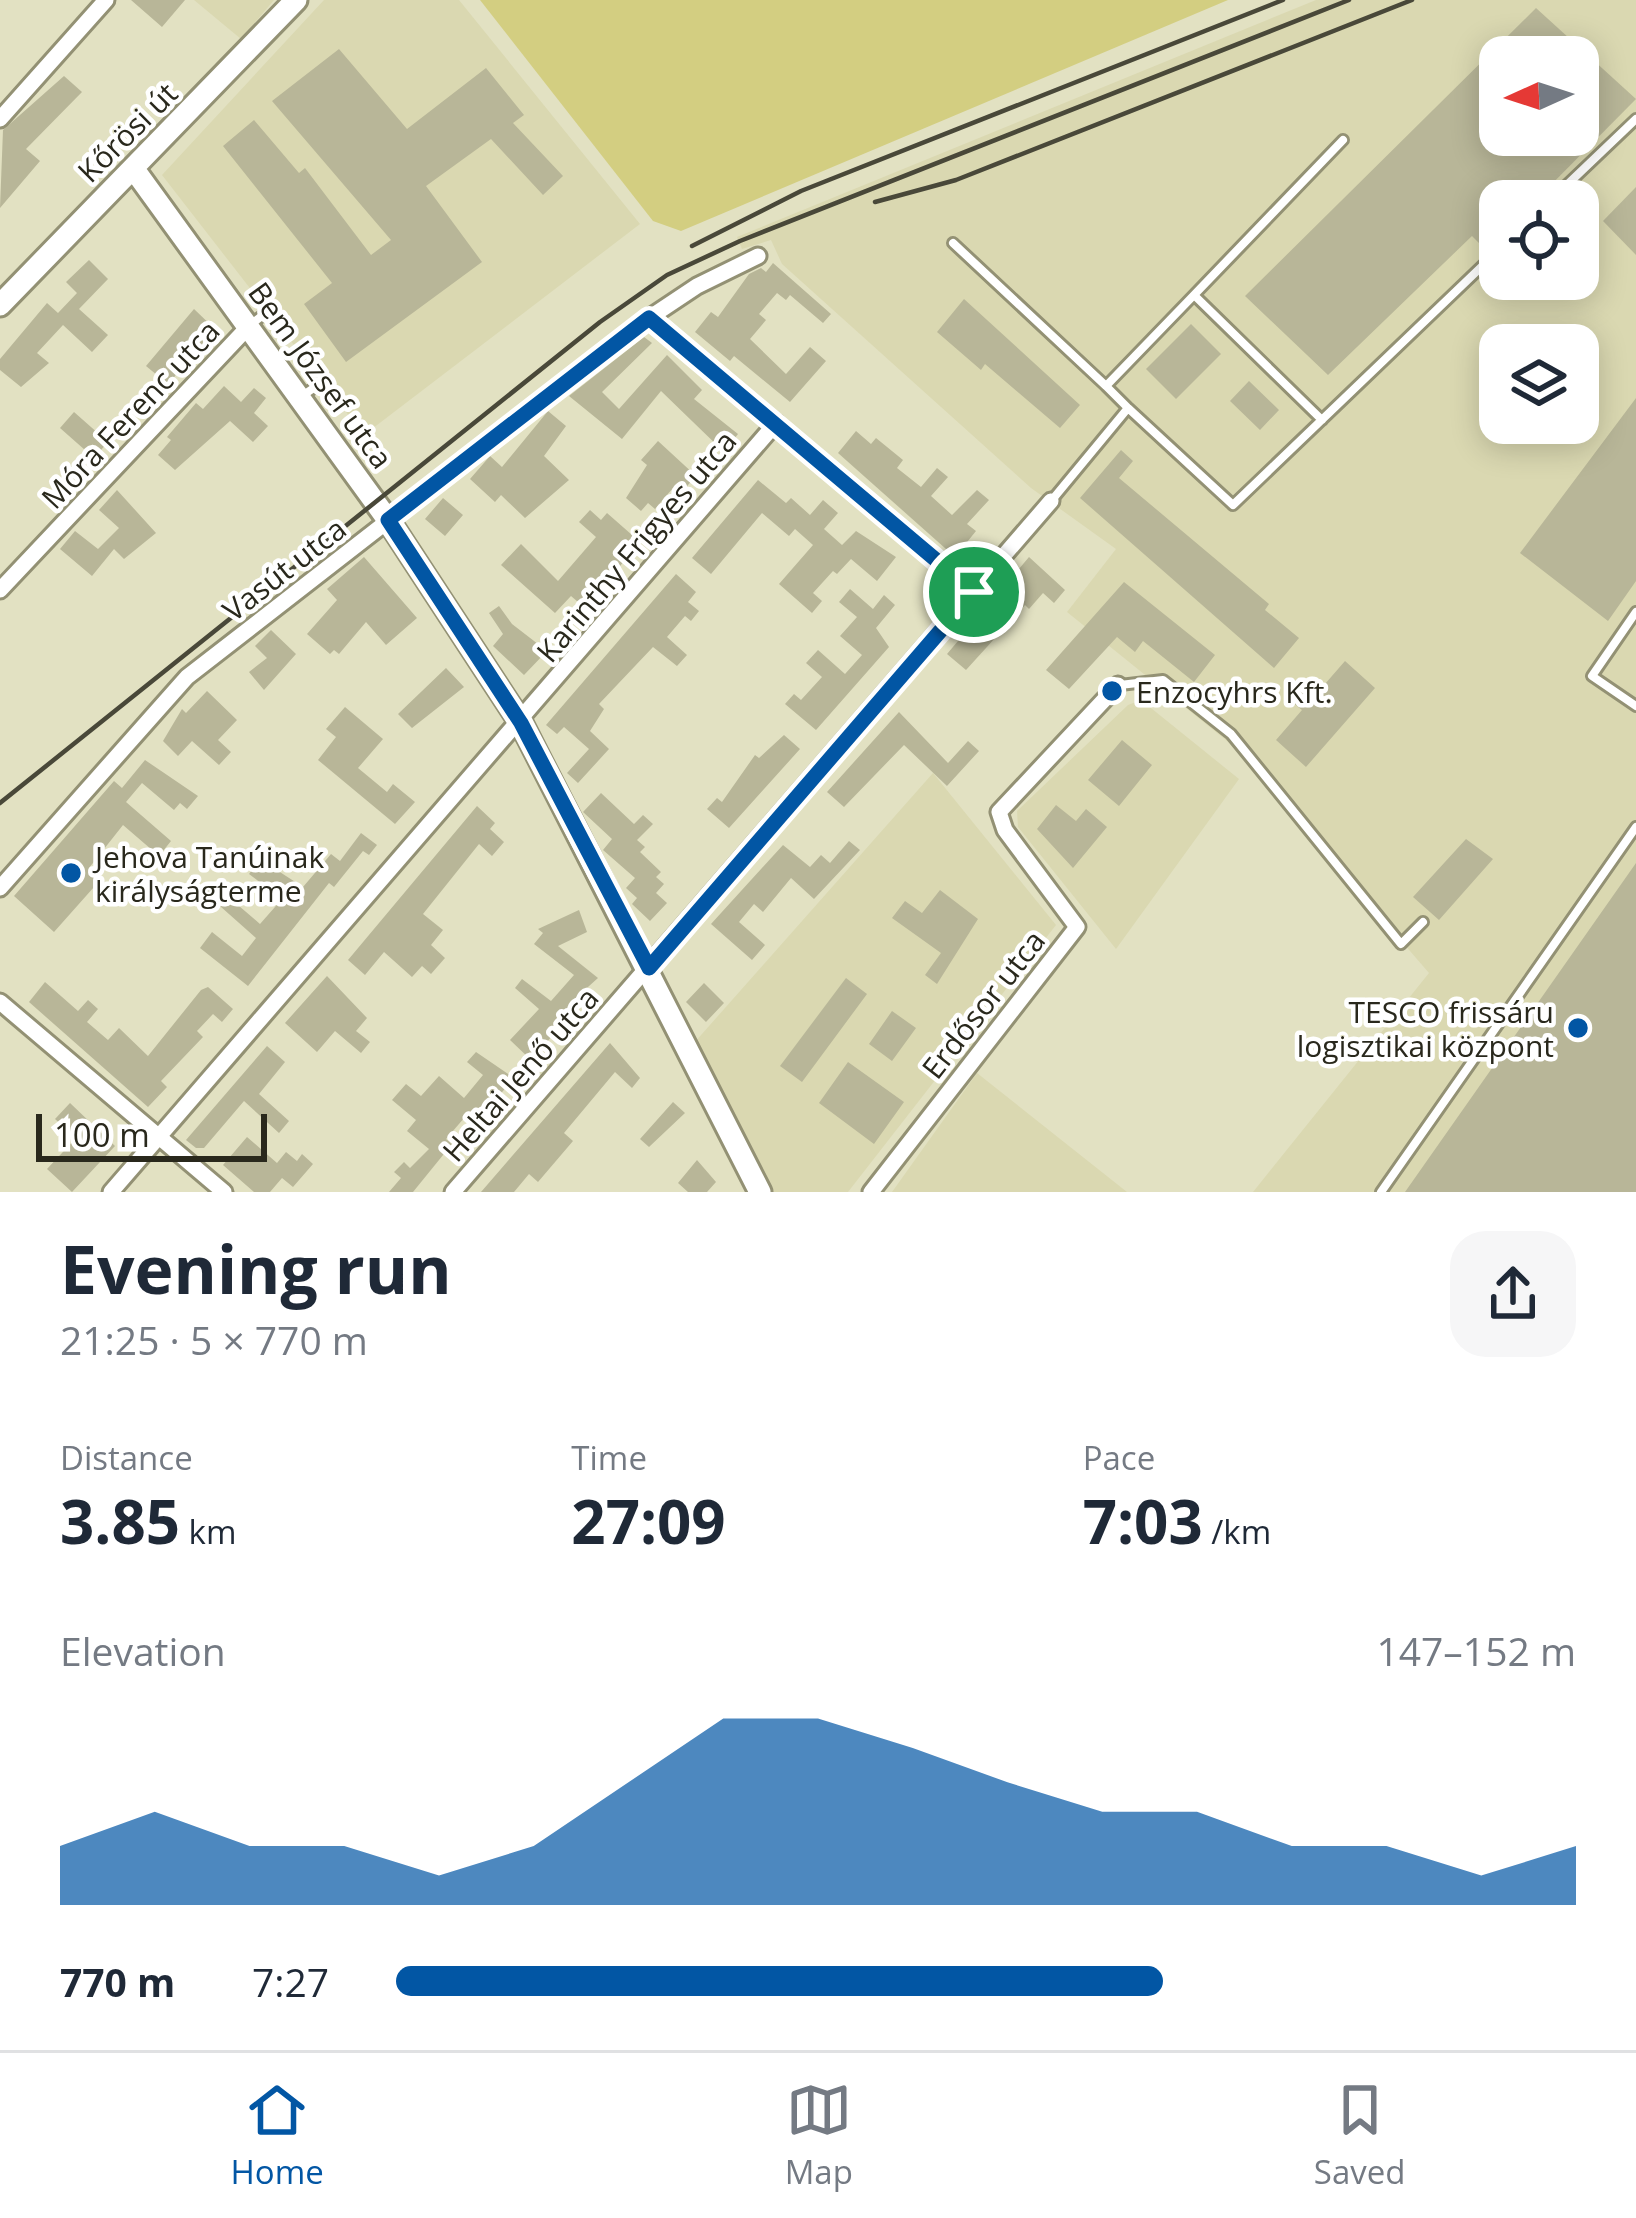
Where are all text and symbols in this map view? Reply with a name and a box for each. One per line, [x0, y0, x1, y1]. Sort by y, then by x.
north arrow [1479, 36, 1599, 156]
map controls [1479, 36, 1599, 444]
street label: Kőrösi út [68, 73, 186, 191]
button: locate [1479, 180, 1599, 300]
street label: Bem József utca [239, 274, 403, 476]
street label: Móra Ferenc utca [32, 311, 228, 517]
button: layers [1479, 324, 1599, 444]
street label: Karinthy Frigyes utca [527, 421, 745, 671]
street label: Vasút utca [214, 508, 354, 630]
pin [923, 541, 1025, 643]
icon: arrive [941, 559, 1007, 625]
place label: Enzocyhrs Kft. [1136, 671, 1332, 712]
marker: Enzocyhrs Kft. [1099, 678, 1125, 704]
place label: Jehova Tanúinak királyságterme [92, 836, 324, 911]
marker: Jehova Tanúinak királyságterme [58, 860, 84, 886]
street label: Erdősor utca [912, 921, 1054, 1087]
street label: Heltai Jenő utca [433, 978, 607, 1170]
place label: TESCO frissáru logisztikai központ [1297, 991, 1554, 1066]
marker: TESCO frissáru logisztikai központ [1565, 1015, 1591, 1041]
scale bar [36, 1108, 267, 1161]
text: 100 m [54, 1112, 150, 1157]
text: Evening run [60, 1223, 452, 1313]
button: share [1450, 1231, 1576, 1357]
text: 21:25 · 5 × 770 m [60, 1313, 368, 1366]
text: Distance [60, 1435, 193, 1480]
text: Time [571, 1435, 647, 1480]
text: Pace [1083, 1435, 1155, 1480]
text: 3.85 [60, 1480, 180, 1562]
text: 27:09 [571, 1480, 726, 1562]
text: 7:03 [1083, 1480, 1203, 1562]
text: km [180, 1509, 237, 1554]
text: /km [1203, 1509, 1271, 1554]
text: Elevation [60, 1624, 226, 1677]
text: 147–152 m [1376, 1624, 1576, 1677]
text: 770 m [60, 1955, 175, 2008]
text: 7:27 [252, 1955, 329, 2008]
tab: Home [230, 2077, 324, 2194]
tab: Map [785, 2077, 853, 2194]
tab: Saved [1314, 2077, 1406, 2194]

